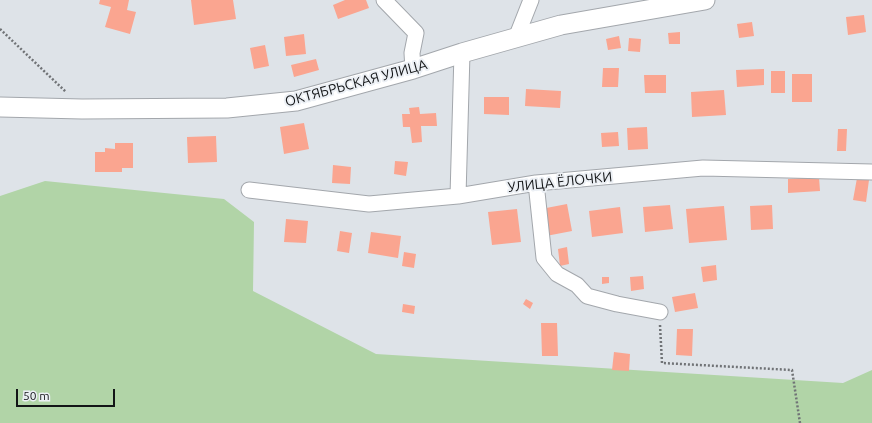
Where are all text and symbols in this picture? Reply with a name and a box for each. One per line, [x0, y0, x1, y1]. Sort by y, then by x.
street label: ОКТЯБРЬСКАЯ УЛИЦА [283, 56, 429, 110]
street label: УЛИЦА ЁЛОЧКИ [507, 168, 613, 196]
scale bar [18, 381, 117, 407]
text: 50 m [23, 389, 50, 402]

